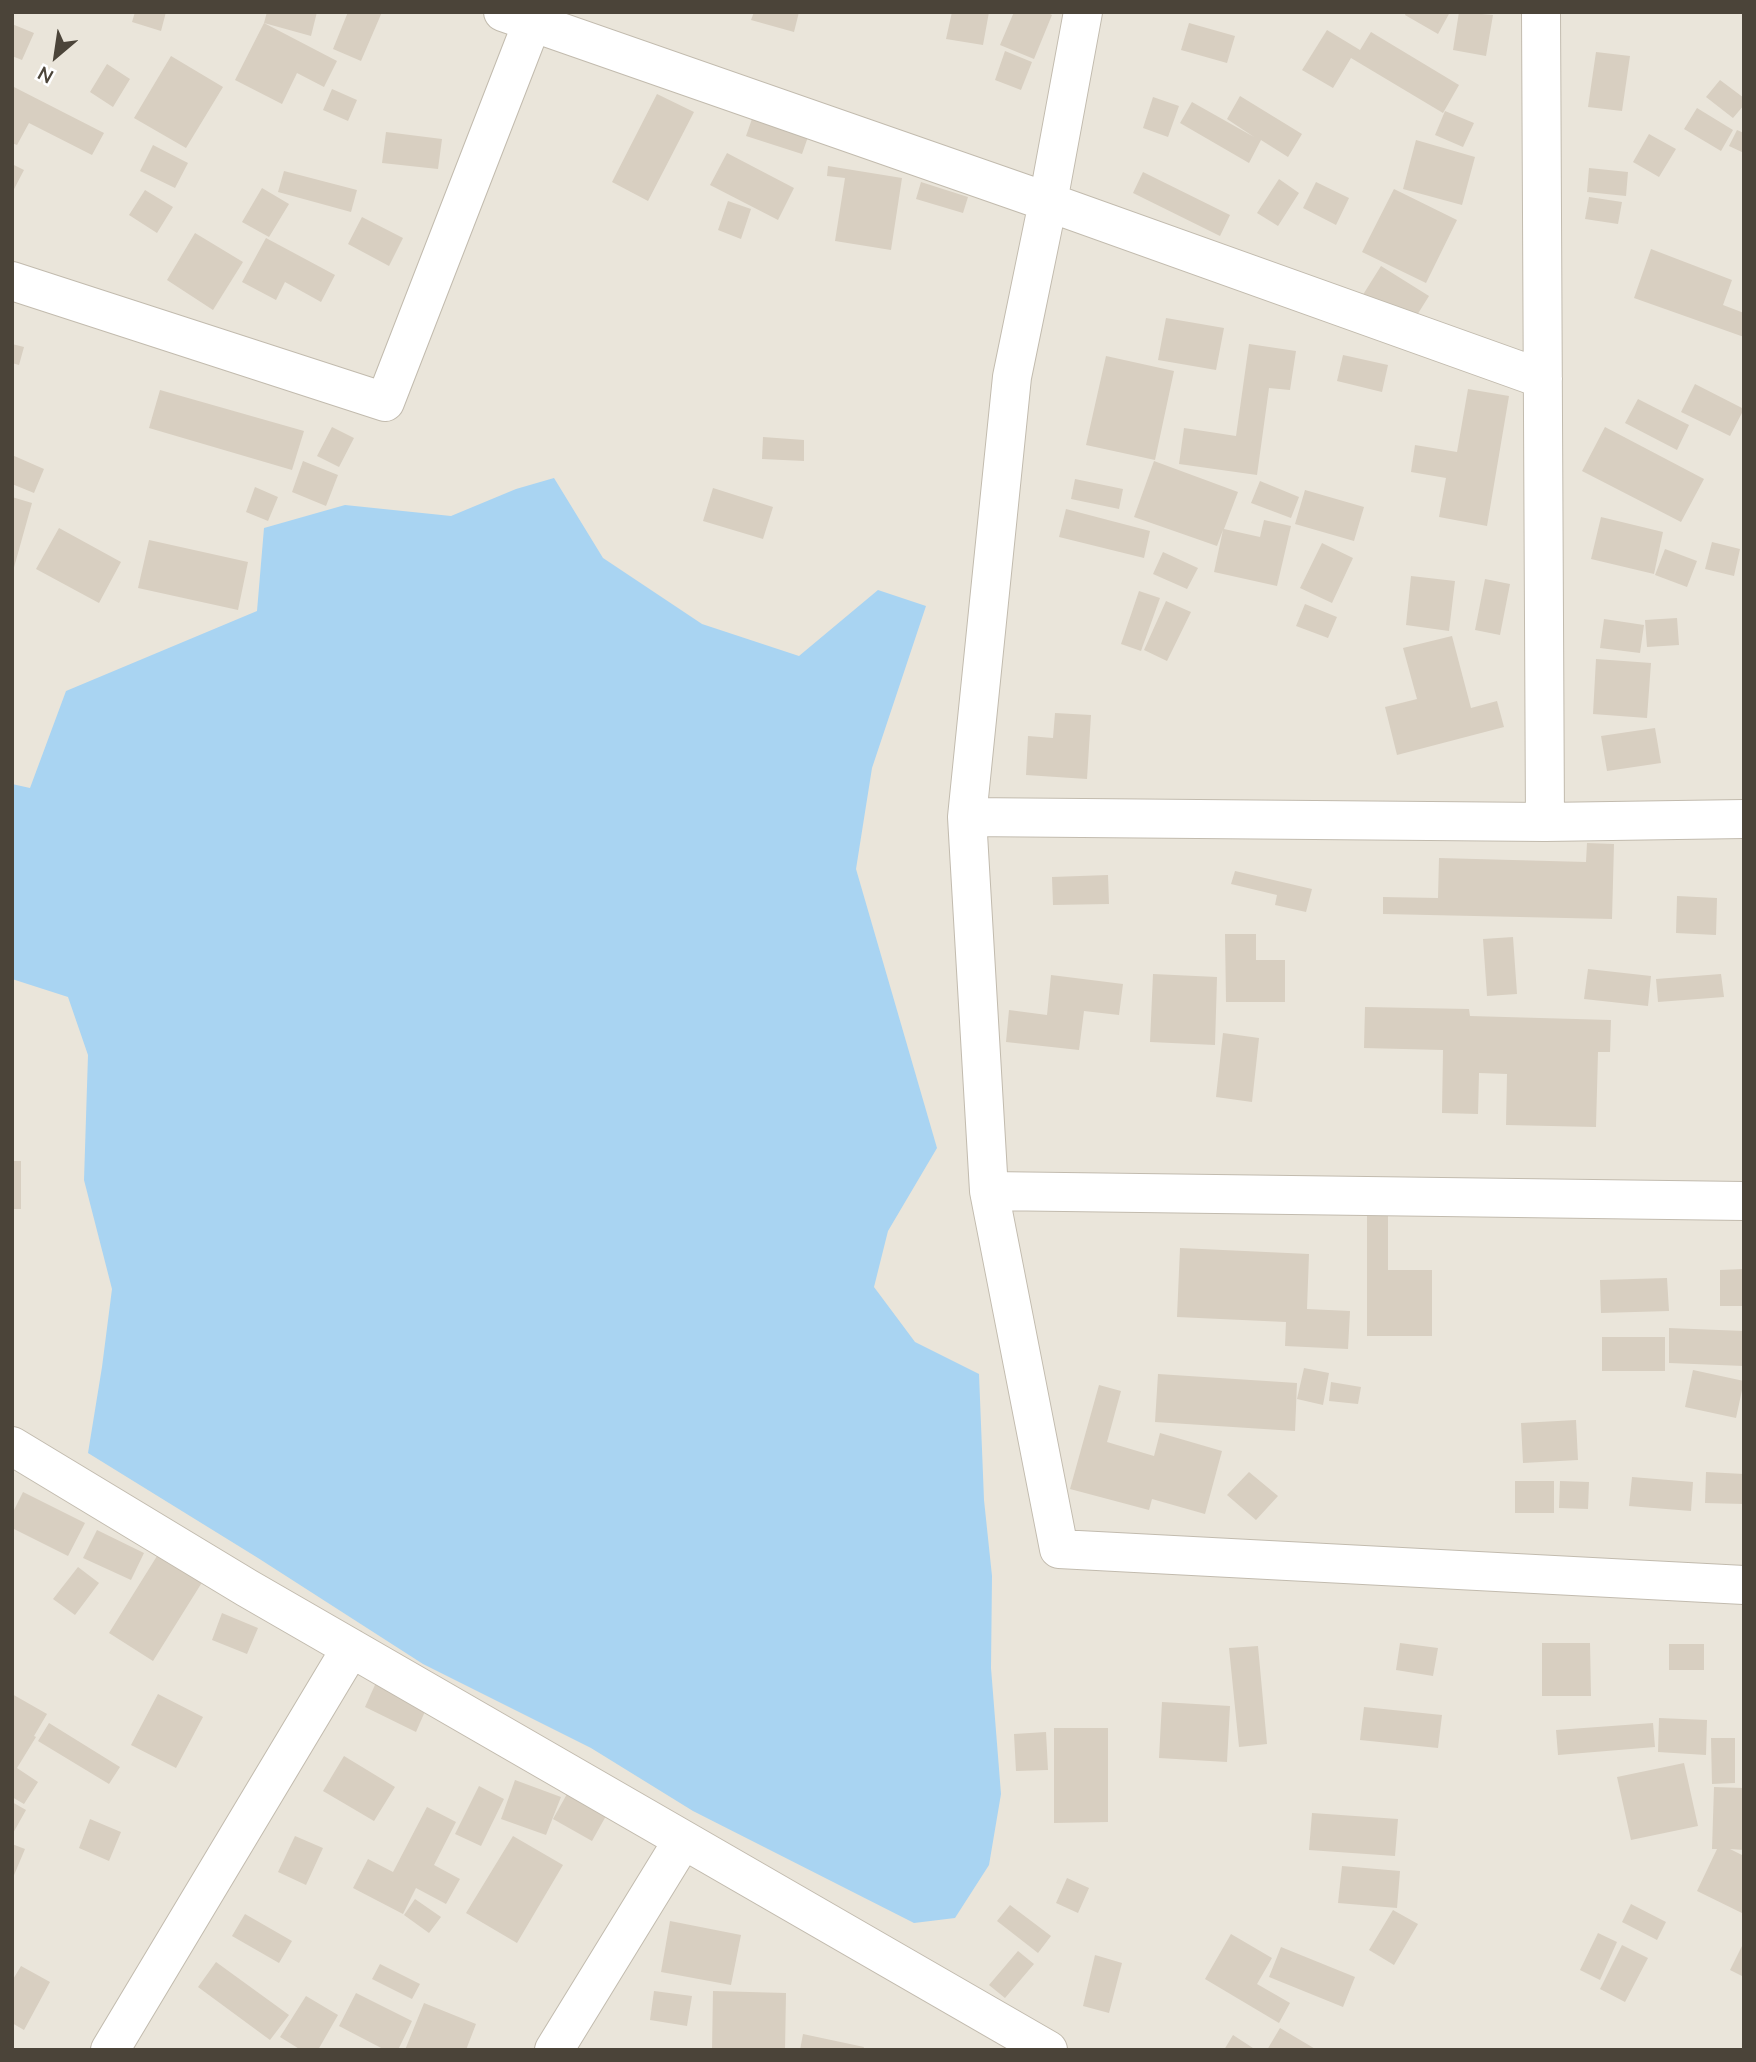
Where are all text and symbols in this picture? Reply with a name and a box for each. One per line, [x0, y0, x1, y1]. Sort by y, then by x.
north arrow [21, 21, 91, 91]
text: N [33, 60, 58, 89]

